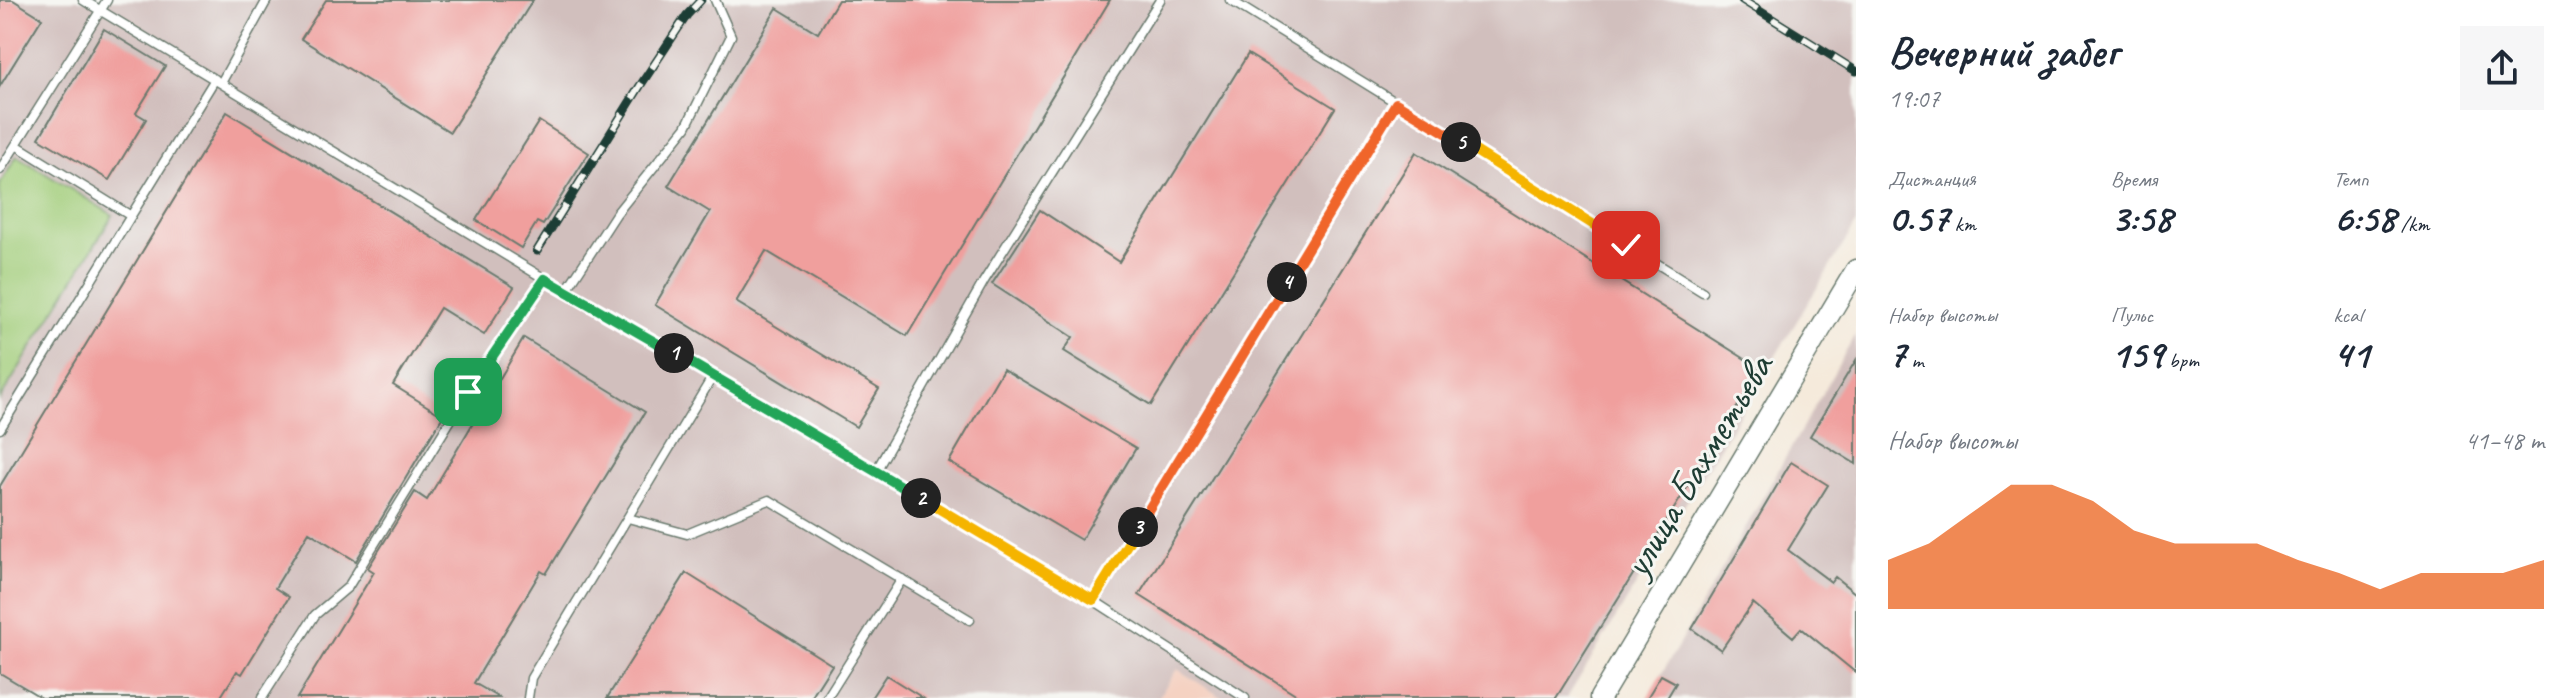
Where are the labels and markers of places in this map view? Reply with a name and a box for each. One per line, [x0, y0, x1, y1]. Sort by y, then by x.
pin: 5 [1441, 122, 1481, 162]
pin [1592, 211, 1660, 279]
pin: 4 [1267, 262, 1307, 302]
pin: 1 [654, 333, 694, 373]
pin [434, 358, 502, 426]
pin: 2 [901, 478, 941, 518]
pin: 3 [1118, 507, 1158, 547]

